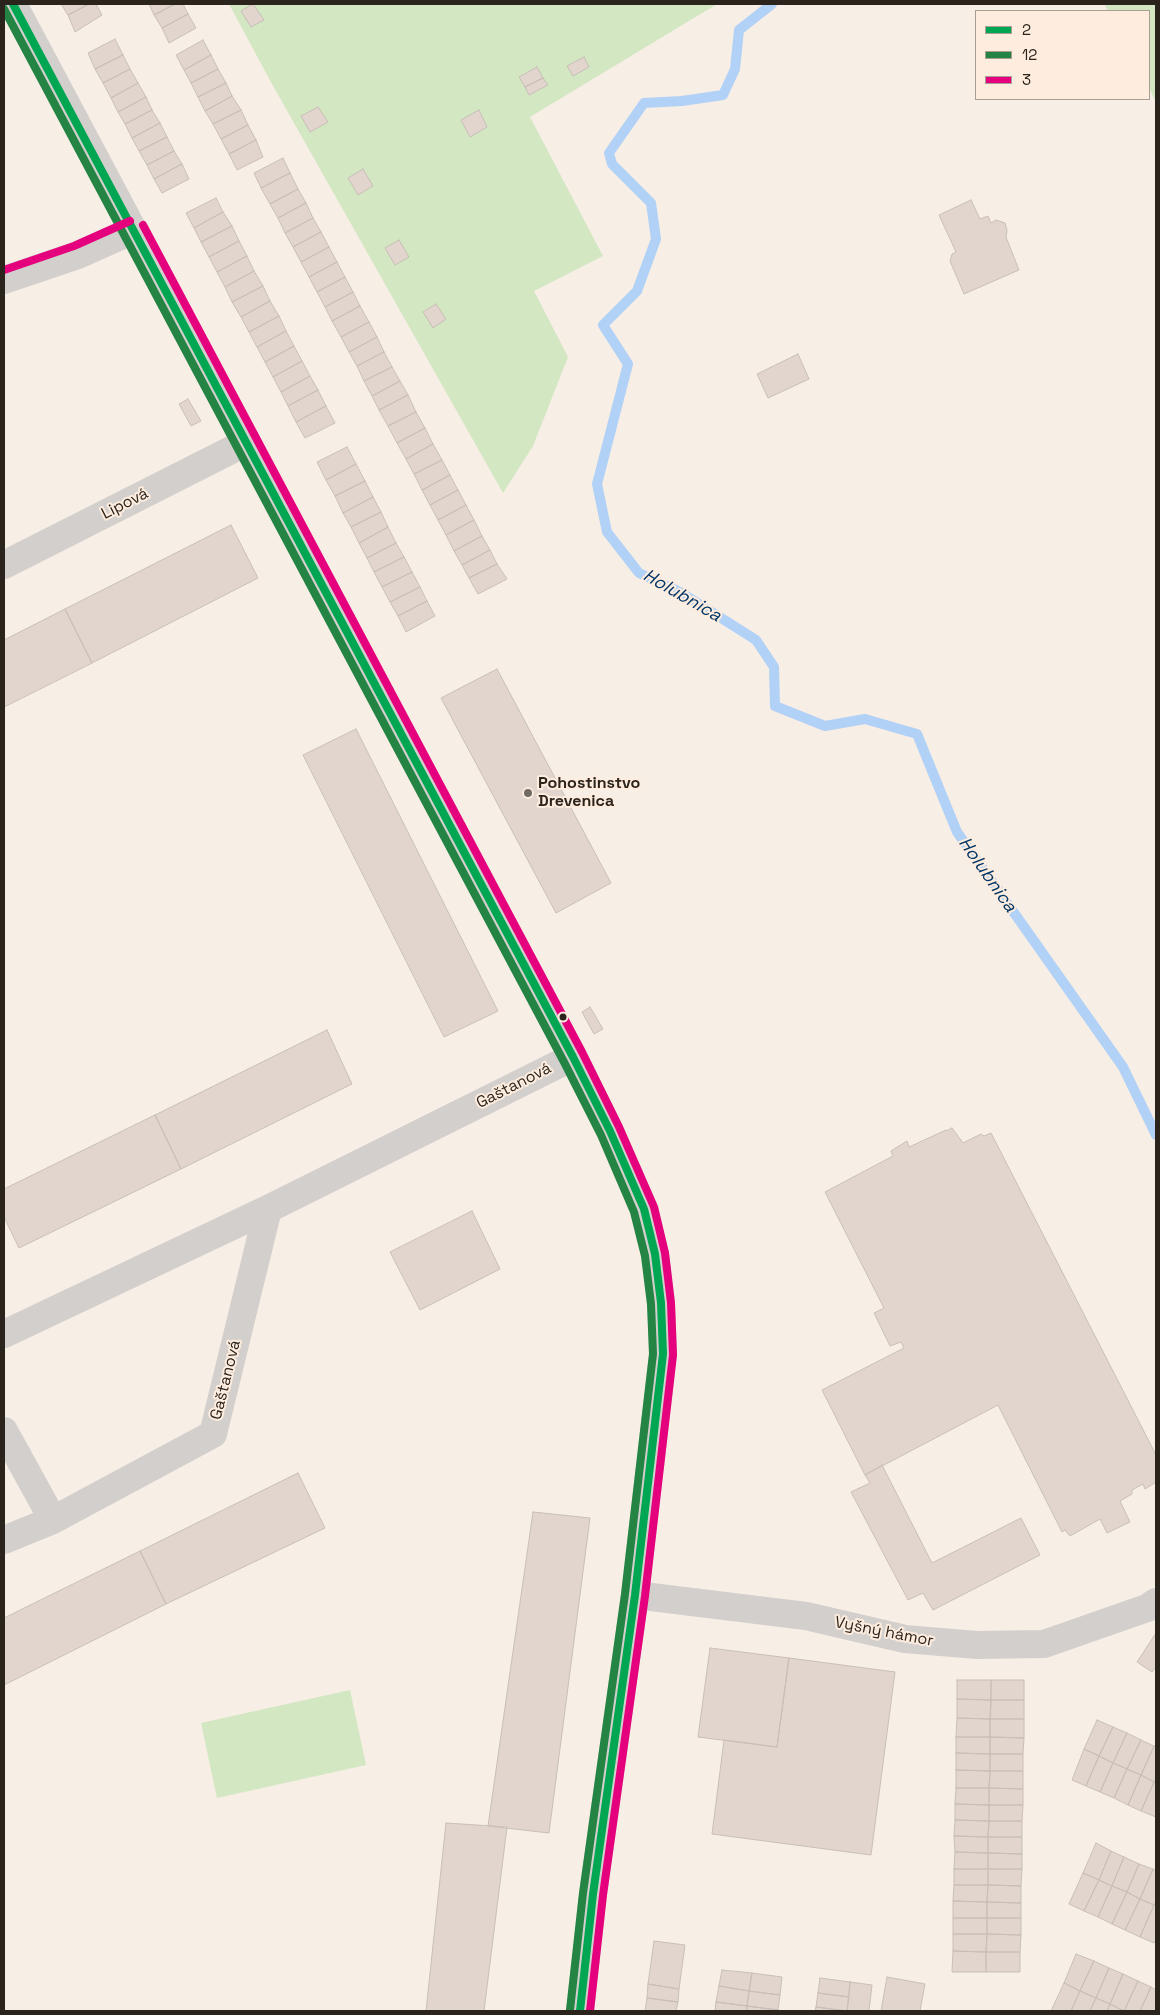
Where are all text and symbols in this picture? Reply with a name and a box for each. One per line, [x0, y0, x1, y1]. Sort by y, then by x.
legend [975, 10, 1150, 100]
text: 2 [1022, 20, 1031, 39]
text: 12 [1022, 45, 1037, 64]
text: 3 [1022, 70, 1031, 89]
street label: Lipová [98, 484, 152, 524]
water label: Holubnica [639, 565, 725, 627]
place label: Pohostinstvo Drevenica [538, 774, 640, 812]
marker: Pohostinstvo Drevenica [522, 787, 534, 799]
water label: Holubnica [953, 833, 1021, 917]
unlabelled marker [558, 1012, 568, 1022]
street label: Gaštanová [473, 1059, 555, 1113]
street label: Gaštanová [207, 1338, 245, 1422]
street label: Vyšný hámor [833, 1613, 935, 1651]

